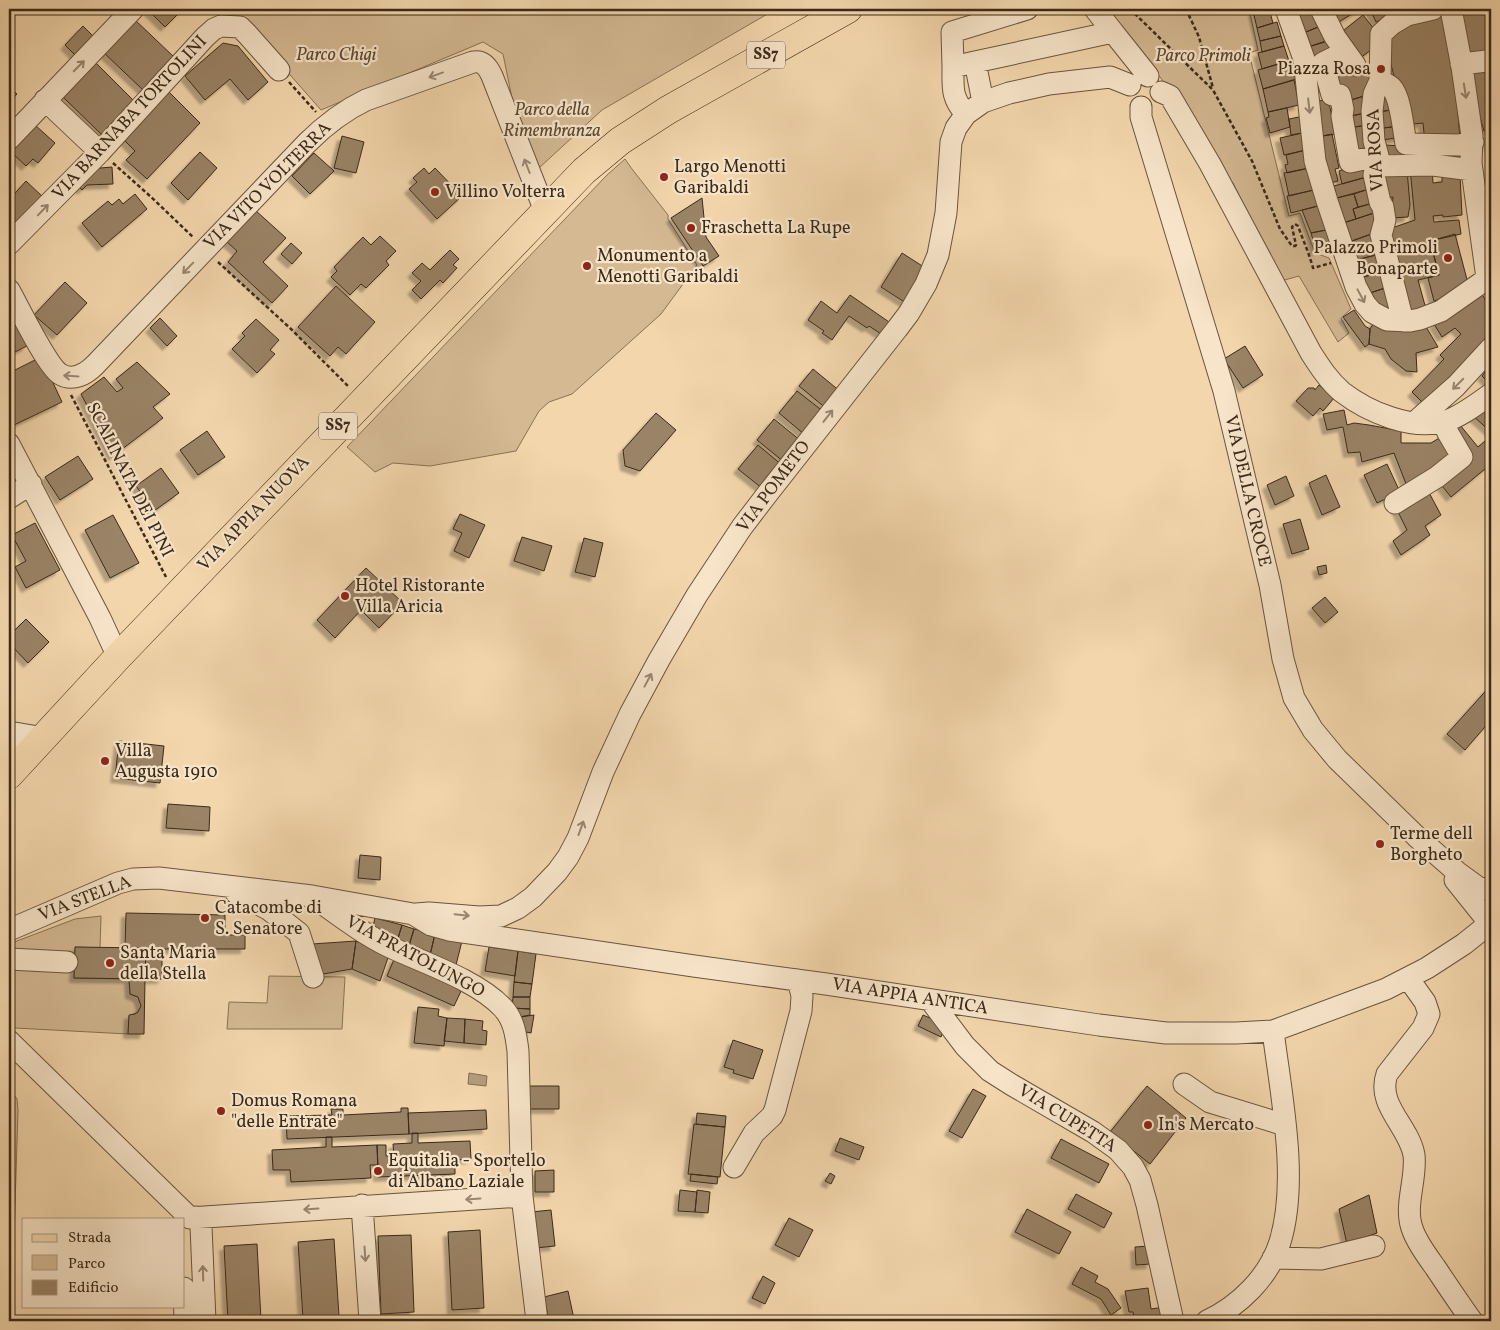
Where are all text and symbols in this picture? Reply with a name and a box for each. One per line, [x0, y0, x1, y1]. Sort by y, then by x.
street label: VIA BARNABA TORTOLINI [47, 30, 213, 206]
road number: SS7 [747, 42, 785, 68]
park label: Parco Chigi [296, 43, 377, 68]
park label: Parco Primoli [1155, 44, 1251, 69]
place label: Piazza Rosa [1277, 57, 1371, 82]
one-way arrow [73, 60, 85, 72]
marker: Piazza Rosa [1375, 63, 1387, 75]
one-way arrow [428, 71, 444, 80]
one-way arrow [1461, 83, 1471, 99]
park label: Parco della Rimembranza [503, 98, 601, 144]
one-way arrow [1304, 98, 1314, 114]
street label: VIA ROSA [1361, 108, 1391, 192]
street label: VIA VITO VOLTERRA [198, 116, 338, 256]
place label: Largo Menotti Garibaldi [674, 155, 786, 201]
one-way arrow [522, 159, 531, 174]
marker: Largo Menotti Garibaldi [658, 171, 670, 183]
place label: Villino Volterra [445, 180, 566, 205]
marker: Villino Volterra [429, 186, 441, 198]
one-way arrow [37, 204, 49, 217]
place label: Fraschetta La Rupe [701, 216, 851, 241]
marker: Fraschetta La Rupe [685, 222, 697, 234]
place label: Palazzo Primoli Bonaparte [1313, 236, 1438, 282]
place label: Monumento a Menotti Garibaldi [597, 244, 739, 290]
marker: Palazzo Primoli Bonaparte [1442, 252, 1454, 264]
marker: Monumento a Menotti Garibaldi [581, 260, 593, 272]
one-way arrow [182, 261, 194, 274]
one-way arrow [1357, 288, 1366, 303]
one-way arrow [64, 371, 80, 380]
one-way arrow [1452, 378, 1464, 390]
street label: SCALINATA DEI PINI [79, 398, 179, 562]
one-way arrow [823, 410, 834, 423]
road number: SS7 [319, 412, 357, 440]
street label: VIA DELLA CROCE [1217, 413, 1277, 570]
street label: VIA POMETO [731, 436, 817, 538]
street label: VIA APPIA NUOVA [192, 450, 316, 577]
place label: Hotel Ristorante Villa Aricia [355, 574, 485, 620]
marker: Hotel Ristorante Villa Aricia [339, 590, 351, 602]
one-way arrow [644, 673, 653, 688]
place label: Villa Augusta 1910 [115, 739, 218, 785]
marker: Villa Augusta 1910 [99, 755, 111, 767]
one-way arrow [577, 820, 587, 836]
place label: Terme dell Borgheto [1390, 822, 1473, 868]
marker: Terme dell Borgheto [1374, 838, 1386, 850]
street label: VIA STELLA [35, 870, 135, 928]
place label: Catacombe di S. Senatore [215, 896, 322, 942]
street label: VIA PRATOLUNGO [341, 910, 489, 1004]
one-way arrow [453, 911, 469, 920]
marker: Catacombe di S. Senatore [199, 912, 211, 924]
place label: Santa Maria della Stella [120, 941, 216, 987]
marker: Santa Maria della Stella [104, 957, 116, 969]
street label: VIA APPIA ANTICA [830, 972, 990, 1022]
street label: VIA CUPETTA [1013, 1079, 1122, 1160]
place label: Domus Romana "delle Entrate" [231, 1089, 357, 1135]
marker: Domus Romana "delle Entrate" [215, 1105, 227, 1117]
place label: In's Mercato [1158, 1113, 1254, 1138]
marker: In's Mercato [1142, 1119, 1154, 1131]
place label: Equitalia - Sportello di Albano Laziale [388, 1149, 546, 1195]
marker: Equitalia - Sportello di Albano Laziale [372, 1165, 384, 1177]
one-way arrow [466, 1194, 482, 1203]
one-way arrow [304, 1204, 320, 1214]
legend [22, 1218, 185, 1308]
text: Strada [68, 1228, 111, 1249]
one-way arrow [361, 1246, 370, 1262]
text: Parco [68, 1254, 105, 1275]
one-way arrow [199, 1265, 208, 1281]
text: Edificio [68, 1278, 119, 1299]

